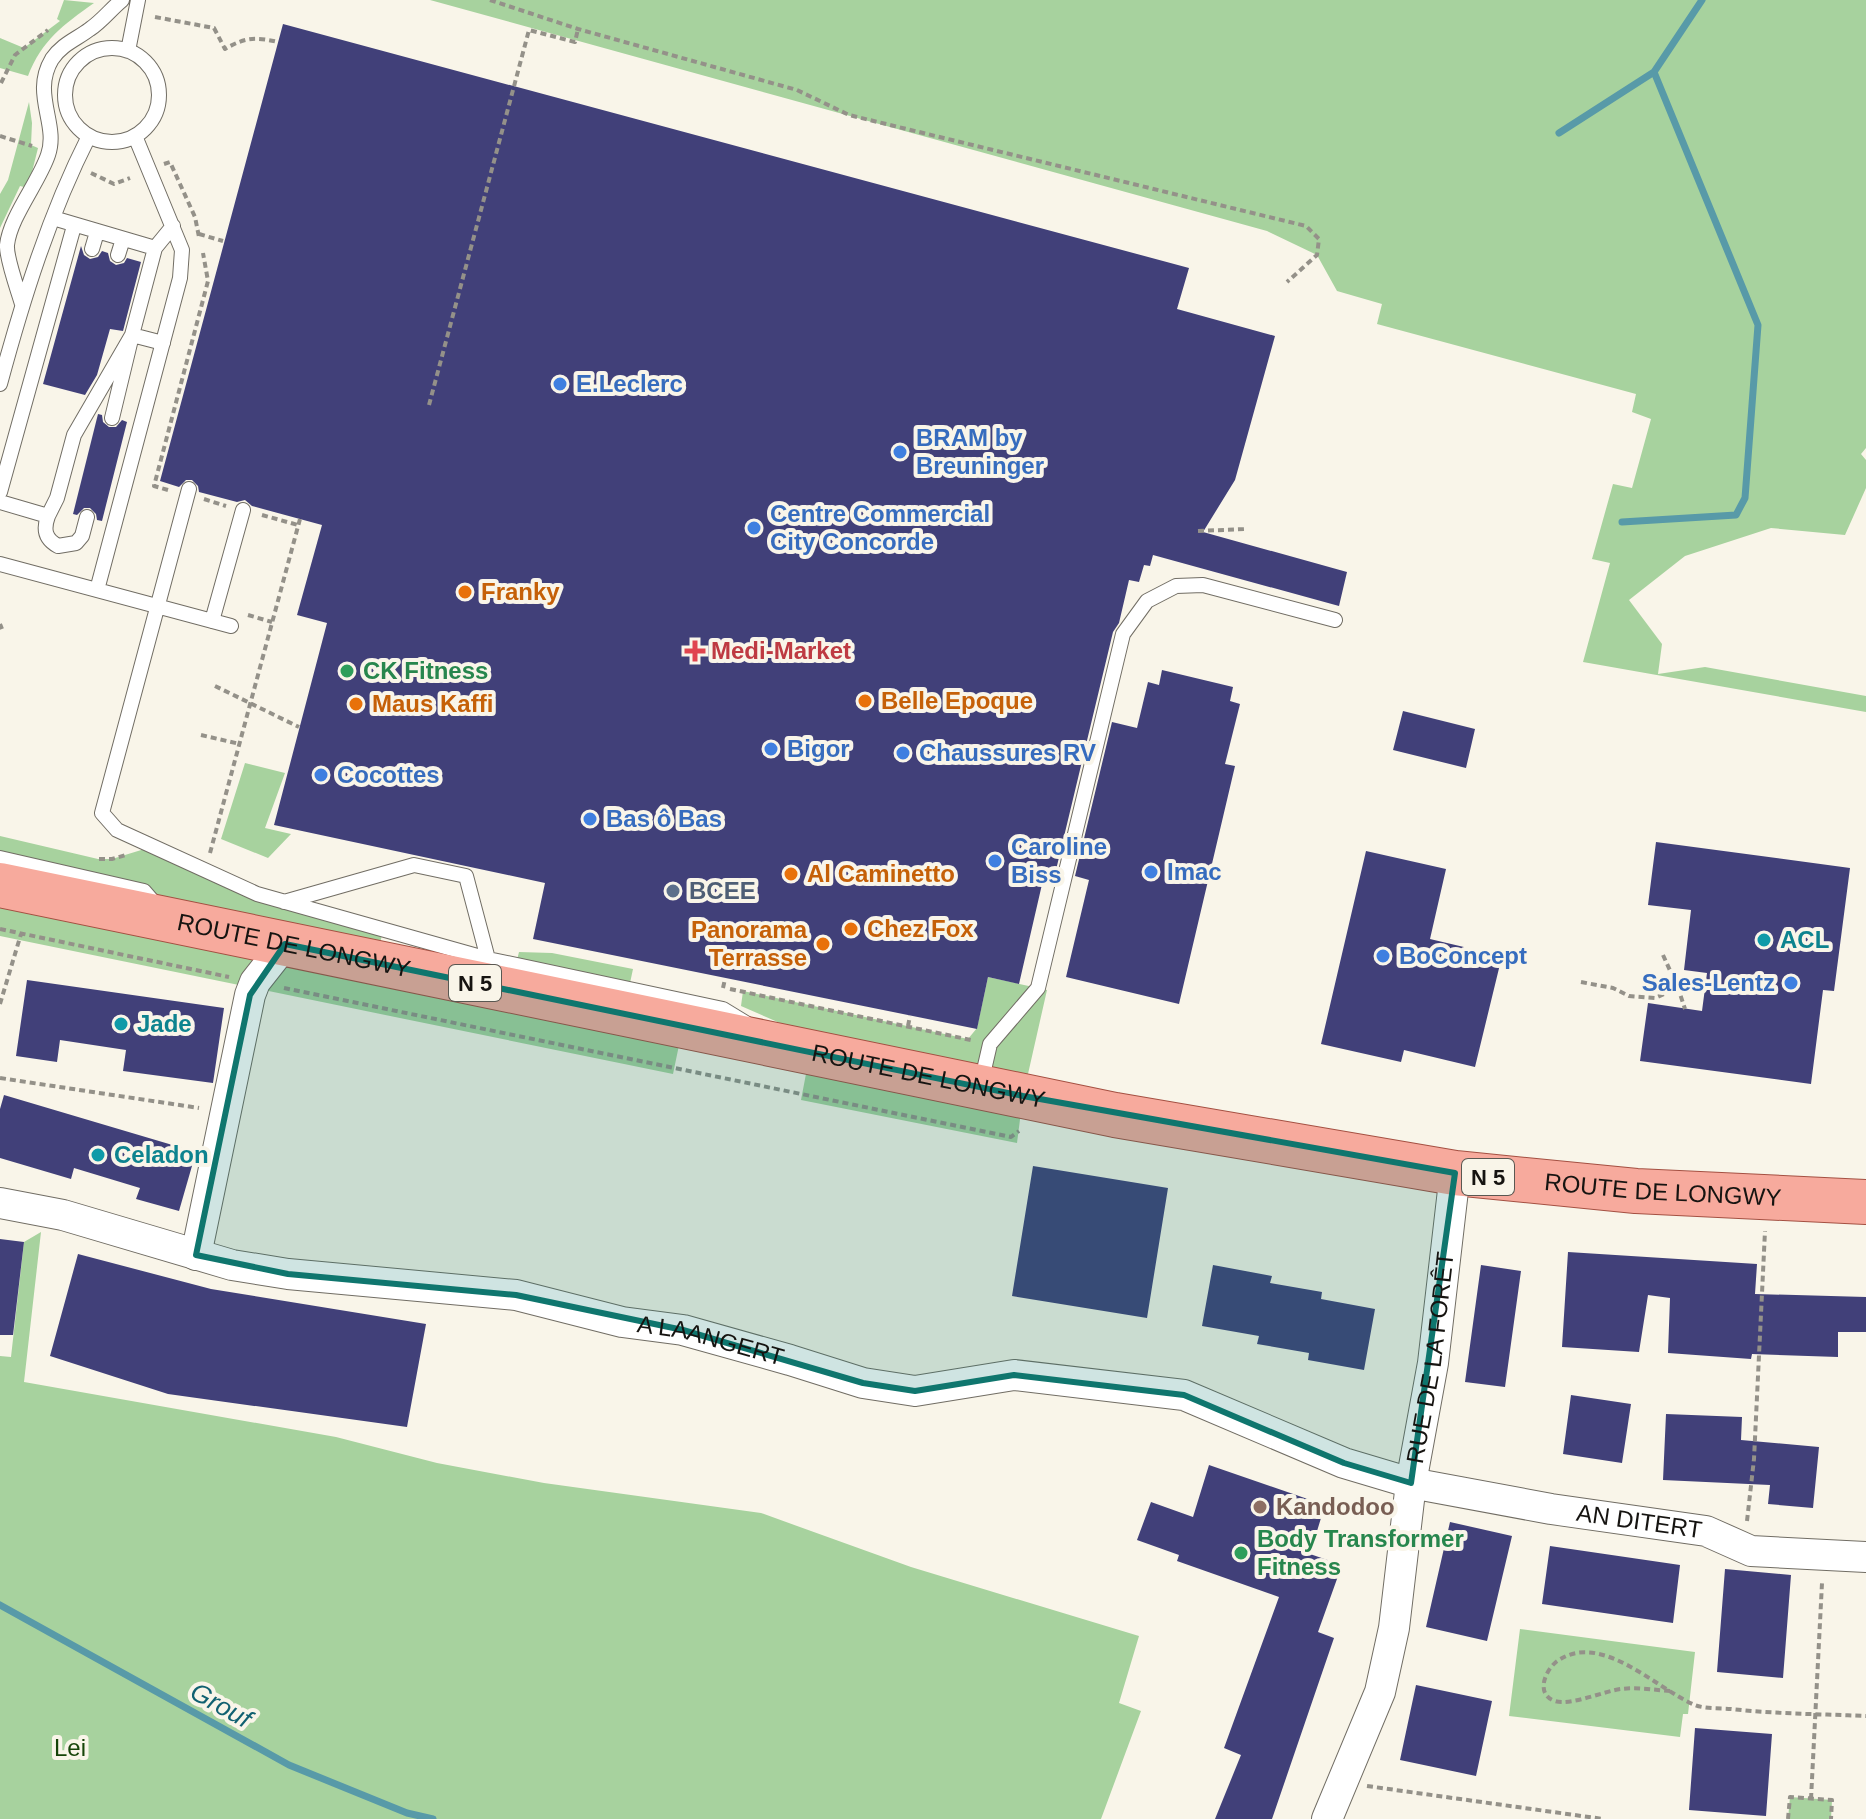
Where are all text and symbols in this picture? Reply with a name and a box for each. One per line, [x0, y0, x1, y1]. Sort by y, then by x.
place label: E.Leclerc [576, 370, 683, 397]
marker: E.Leclerc [551, 375, 569, 393]
place label: BRAM by Breuninger [916, 424, 1044, 479]
marker: BRAM by Breuninger [891, 443, 909, 461]
place label: Centre Commercial City Concorde [770, 500, 990, 555]
marker: Centre Commercial City Concorde [745, 519, 763, 537]
place label: Franky [481, 578, 560, 605]
marker: Franky [456, 583, 474, 601]
place label: Medi-Market [711, 637, 851, 664]
marker: Medi-Market [686, 642, 704, 660]
place label: CK Fitness [363, 657, 488, 684]
marker: CK Fitness [338, 662, 356, 680]
place label: Belle Epoque [881, 687, 1033, 714]
place label: Maus Kaffi [372, 690, 493, 717]
marker: Belle Epoque [856, 692, 874, 710]
marker: Maus Kaffi [347, 695, 365, 713]
place label: Bigor [787, 735, 850, 762]
place label: Chaussures RV [919, 739, 1096, 766]
marker: Bigor [762, 740, 780, 758]
marker: Chaussures RV [894, 744, 912, 762]
place label: Cocottes [337, 761, 440, 788]
marker: Cocottes [312, 766, 330, 784]
place label: Bas ô Bas [606, 805, 722, 832]
marker: Bas ô Bas [581, 810, 599, 828]
place label: Caroline Biss [1011, 833, 1107, 888]
marker: Caroline Biss [986, 852, 1004, 870]
place label: Imac [1167, 858, 1222, 885]
place label: Al Caminetto [807, 860, 955, 887]
marker: Imac [1142, 863, 1160, 881]
marker: Al Caminetto [782, 865, 800, 883]
place label: BCEE [689, 877, 756, 904]
marker: BCEE [664, 882, 682, 900]
street label: ROUTE DE LONGWY [175, 908, 413, 982]
place label: Chez Fox [867, 915, 974, 942]
place label: Panorama Terrasse [691, 916, 808, 971]
marker: Chez Fox [842, 920, 860, 938]
place label: ACL [1780, 926, 1829, 953]
marker: ACL [1755, 931, 1773, 949]
marker: Panorama Terrasse [814, 935, 832, 953]
place label: BoConcept [1399, 942, 1527, 969]
marker: BoConcept [1374, 947, 1392, 965]
road number: N 5 [449, 965, 501, 1001]
place label: Sales-Lentz [1642, 969, 1775, 996]
marker: Sales-Lentz [1782, 974, 1800, 992]
place label: Jade [137, 1010, 192, 1037]
marker: Jade [112, 1015, 130, 1033]
street label: ROUTE DE LONGWY [810, 1039, 1048, 1113]
place label: Celadon [114, 1141, 209, 1168]
marker: Celadon [89, 1146, 107, 1164]
road number: N 5 [1462, 1159, 1514, 1195]
street label: ROUTE DE LONGWY [1543, 1168, 1782, 1211]
street label: RUE DE LA FORÊT [1401, 1250, 1459, 1466]
street label: A LAANGERT [636, 1310, 787, 1371]
place label: Kandodoo [1276, 1493, 1395, 1520]
marker: Kandodoo [1251, 1498, 1269, 1516]
street label: AN DITERT [1575, 1499, 1704, 1543]
place label: Body Transformer Fitness [1257, 1525, 1464, 1580]
marker: Body Transformer Fitness [1232, 1544, 1250, 1562]
water label: Grouf [185, 1676, 259, 1735]
park label: Lei [54, 1734, 86, 1761]

